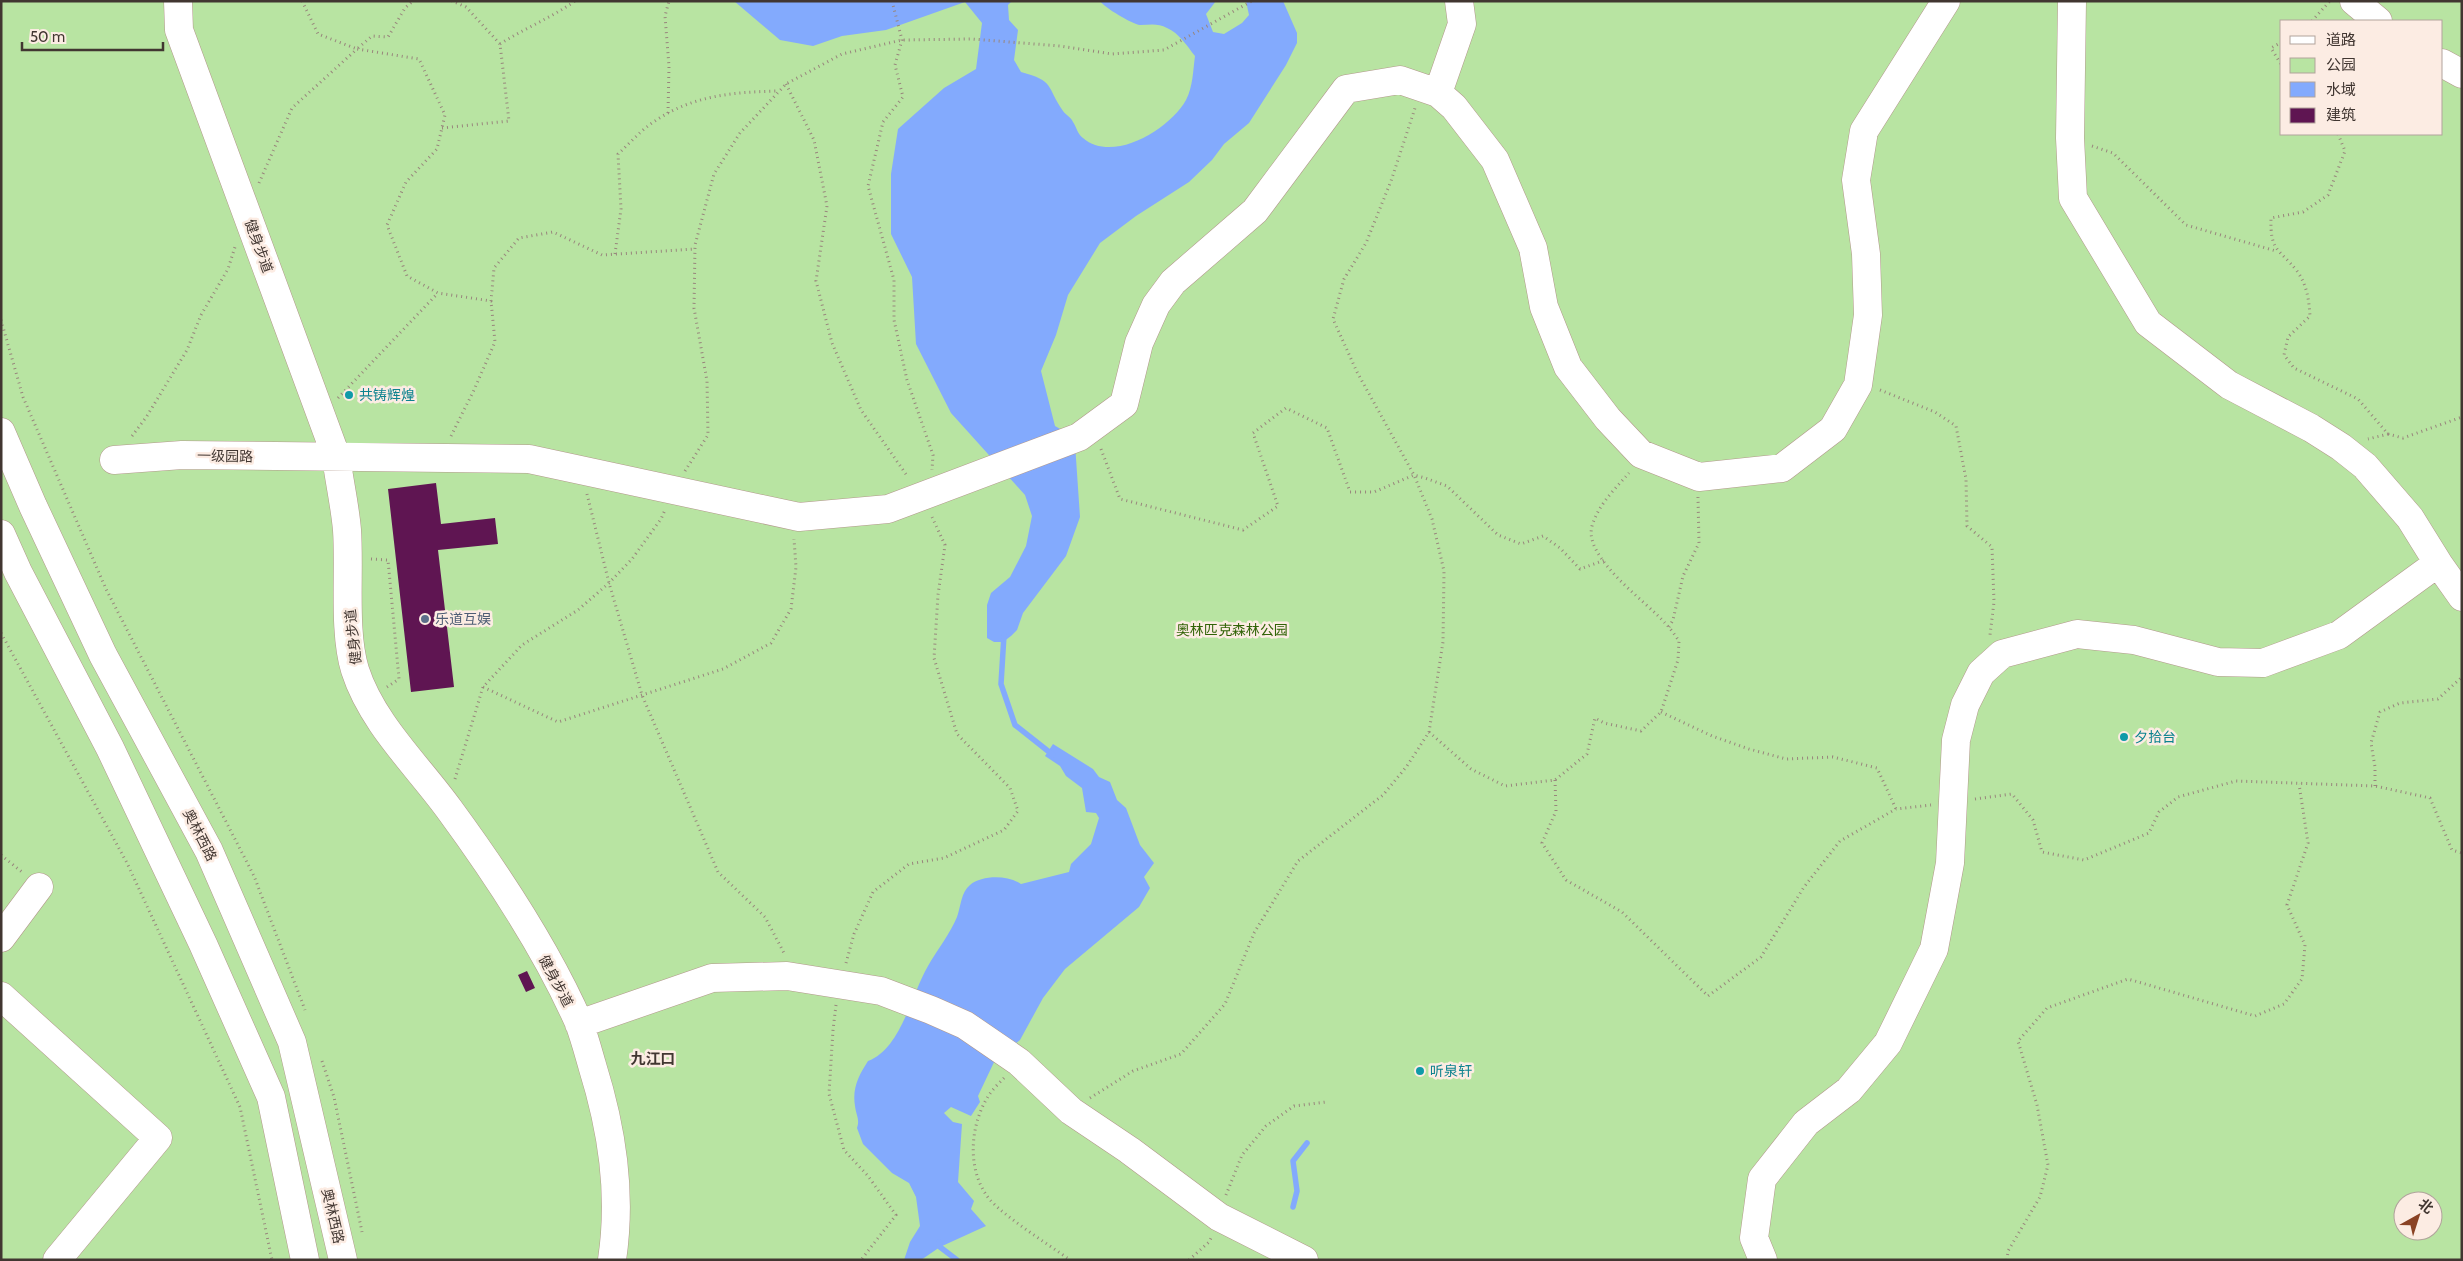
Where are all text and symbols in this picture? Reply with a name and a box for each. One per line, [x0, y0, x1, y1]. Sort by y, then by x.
scale bar [22, 20, 164, 52]
legend [2280, 20, 2443, 135]
text: 50 m [30, 28, 65, 46]
text: 道路 [2326, 31, 2356, 49]
text: 公园 [2326, 56, 2356, 74]
text: 水域 [2326, 81, 2356, 99]
text: 建筑 [2326, 106, 2356, 124]
street label: 健身步道 [241, 217, 277, 275]
place label: 共铸辉煌 [359, 386, 415, 404]
marker: 共铸辉煌 [343, 389, 355, 401]
street label: 一级园路 [197, 447, 253, 465]
street label: 健身步道 [341, 608, 365, 666]
place label: 乐道互娱 [435, 610, 491, 628]
marker: 乐道互娱 [419, 613, 431, 625]
park label: 奥林匹克森林公园 [1176, 621, 1288, 639]
place label: 夕拾台 [2134, 728, 2176, 746]
marker: 夕拾台 [2118, 731, 2130, 743]
street label: 奥林西路 [179, 806, 221, 864]
street label: 健身步道 [535, 952, 577, 1010]
district label: 九江口 [630, 1050, 676, 1068]
place label: 听泉轩 [1430, 1062, 1472, 1080]
marker: 听泉轩 [1414, 1065, 1426, 1077]
street label: 奥林西路 [318, 1187, 348, 1245]
north arrow [2393, 1191, 2443, 1241]
text: 北 [2415, 1194, 2437, 1217]

